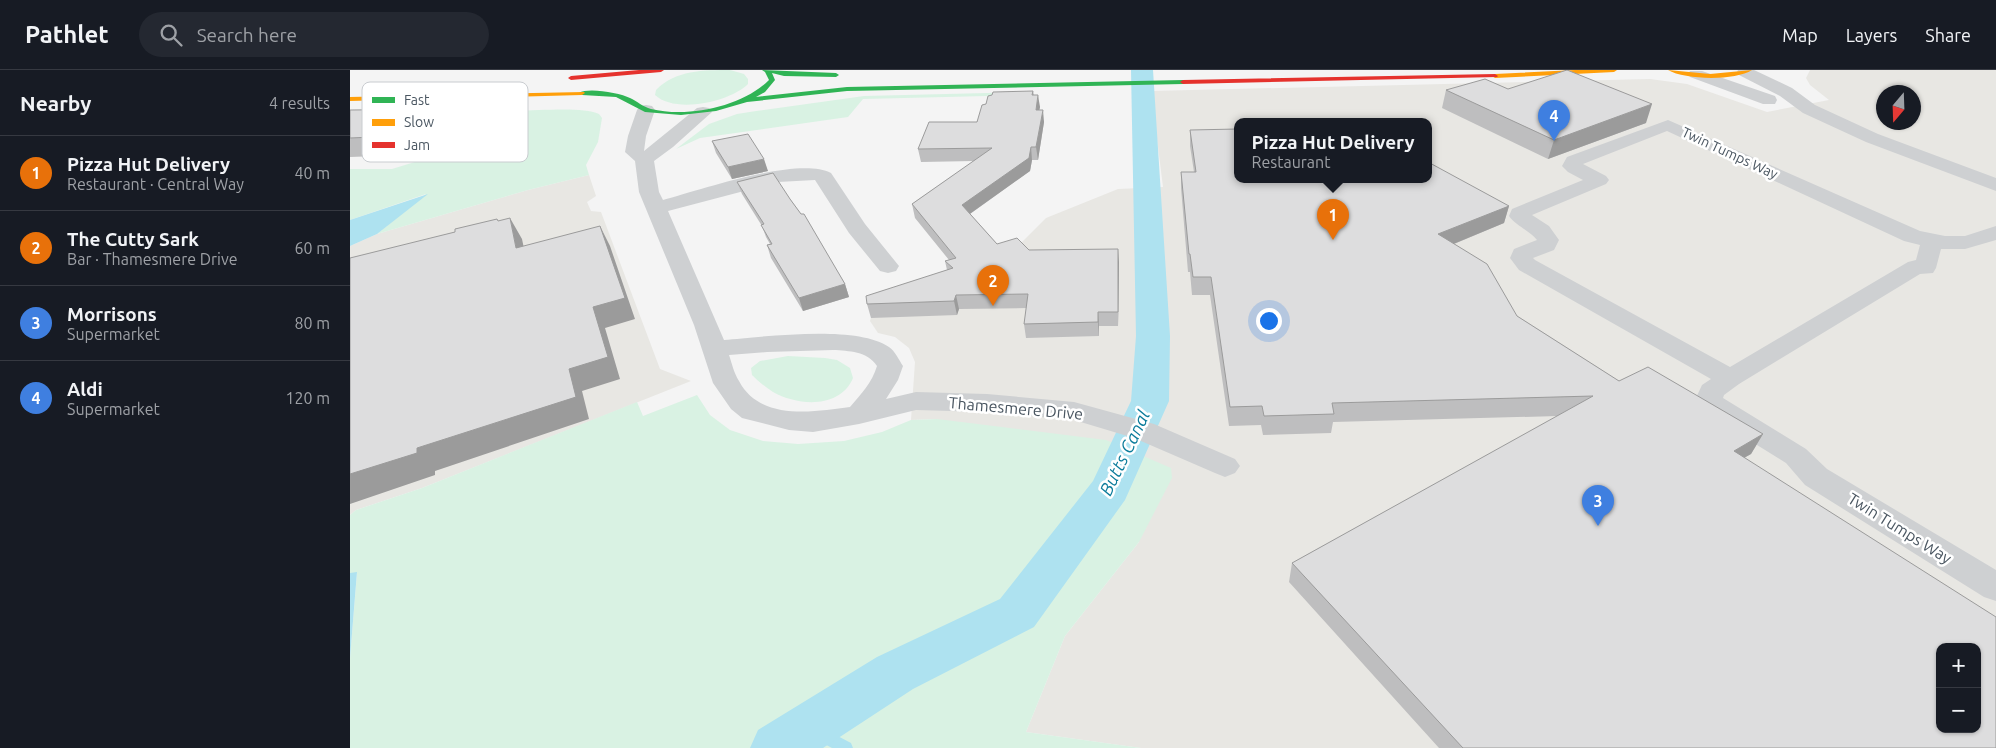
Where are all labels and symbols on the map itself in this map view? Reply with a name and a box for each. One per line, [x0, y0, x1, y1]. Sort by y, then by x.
legend [362, 82, 528, 162]
north arrow [1876, 85, 1921, 130]
text: Fast [404, 92, 430, 108]
pin: 4 [1538, 100, 1570, 141]
text: Slow [404, 114, 434, 130]
street label: Twin Tumps Way [1680, 124, 1781, 182]
text: Jam [404, 137, 430, 153]
pin: 1 [1317, 199, 1349, 240]
pin: 2 [977, 265, 1009, 306]
your location [1256, 308, 1282, 334]
street label: Thamesmere Drive [948, 393, 1084, 423]
water label: Butts Canal [1095, 407, 1153, 498]
pin: 3 [1582, 485, 1614, 526]
street label: Twin Tumps Way [1845, 489, 1955, 567]

